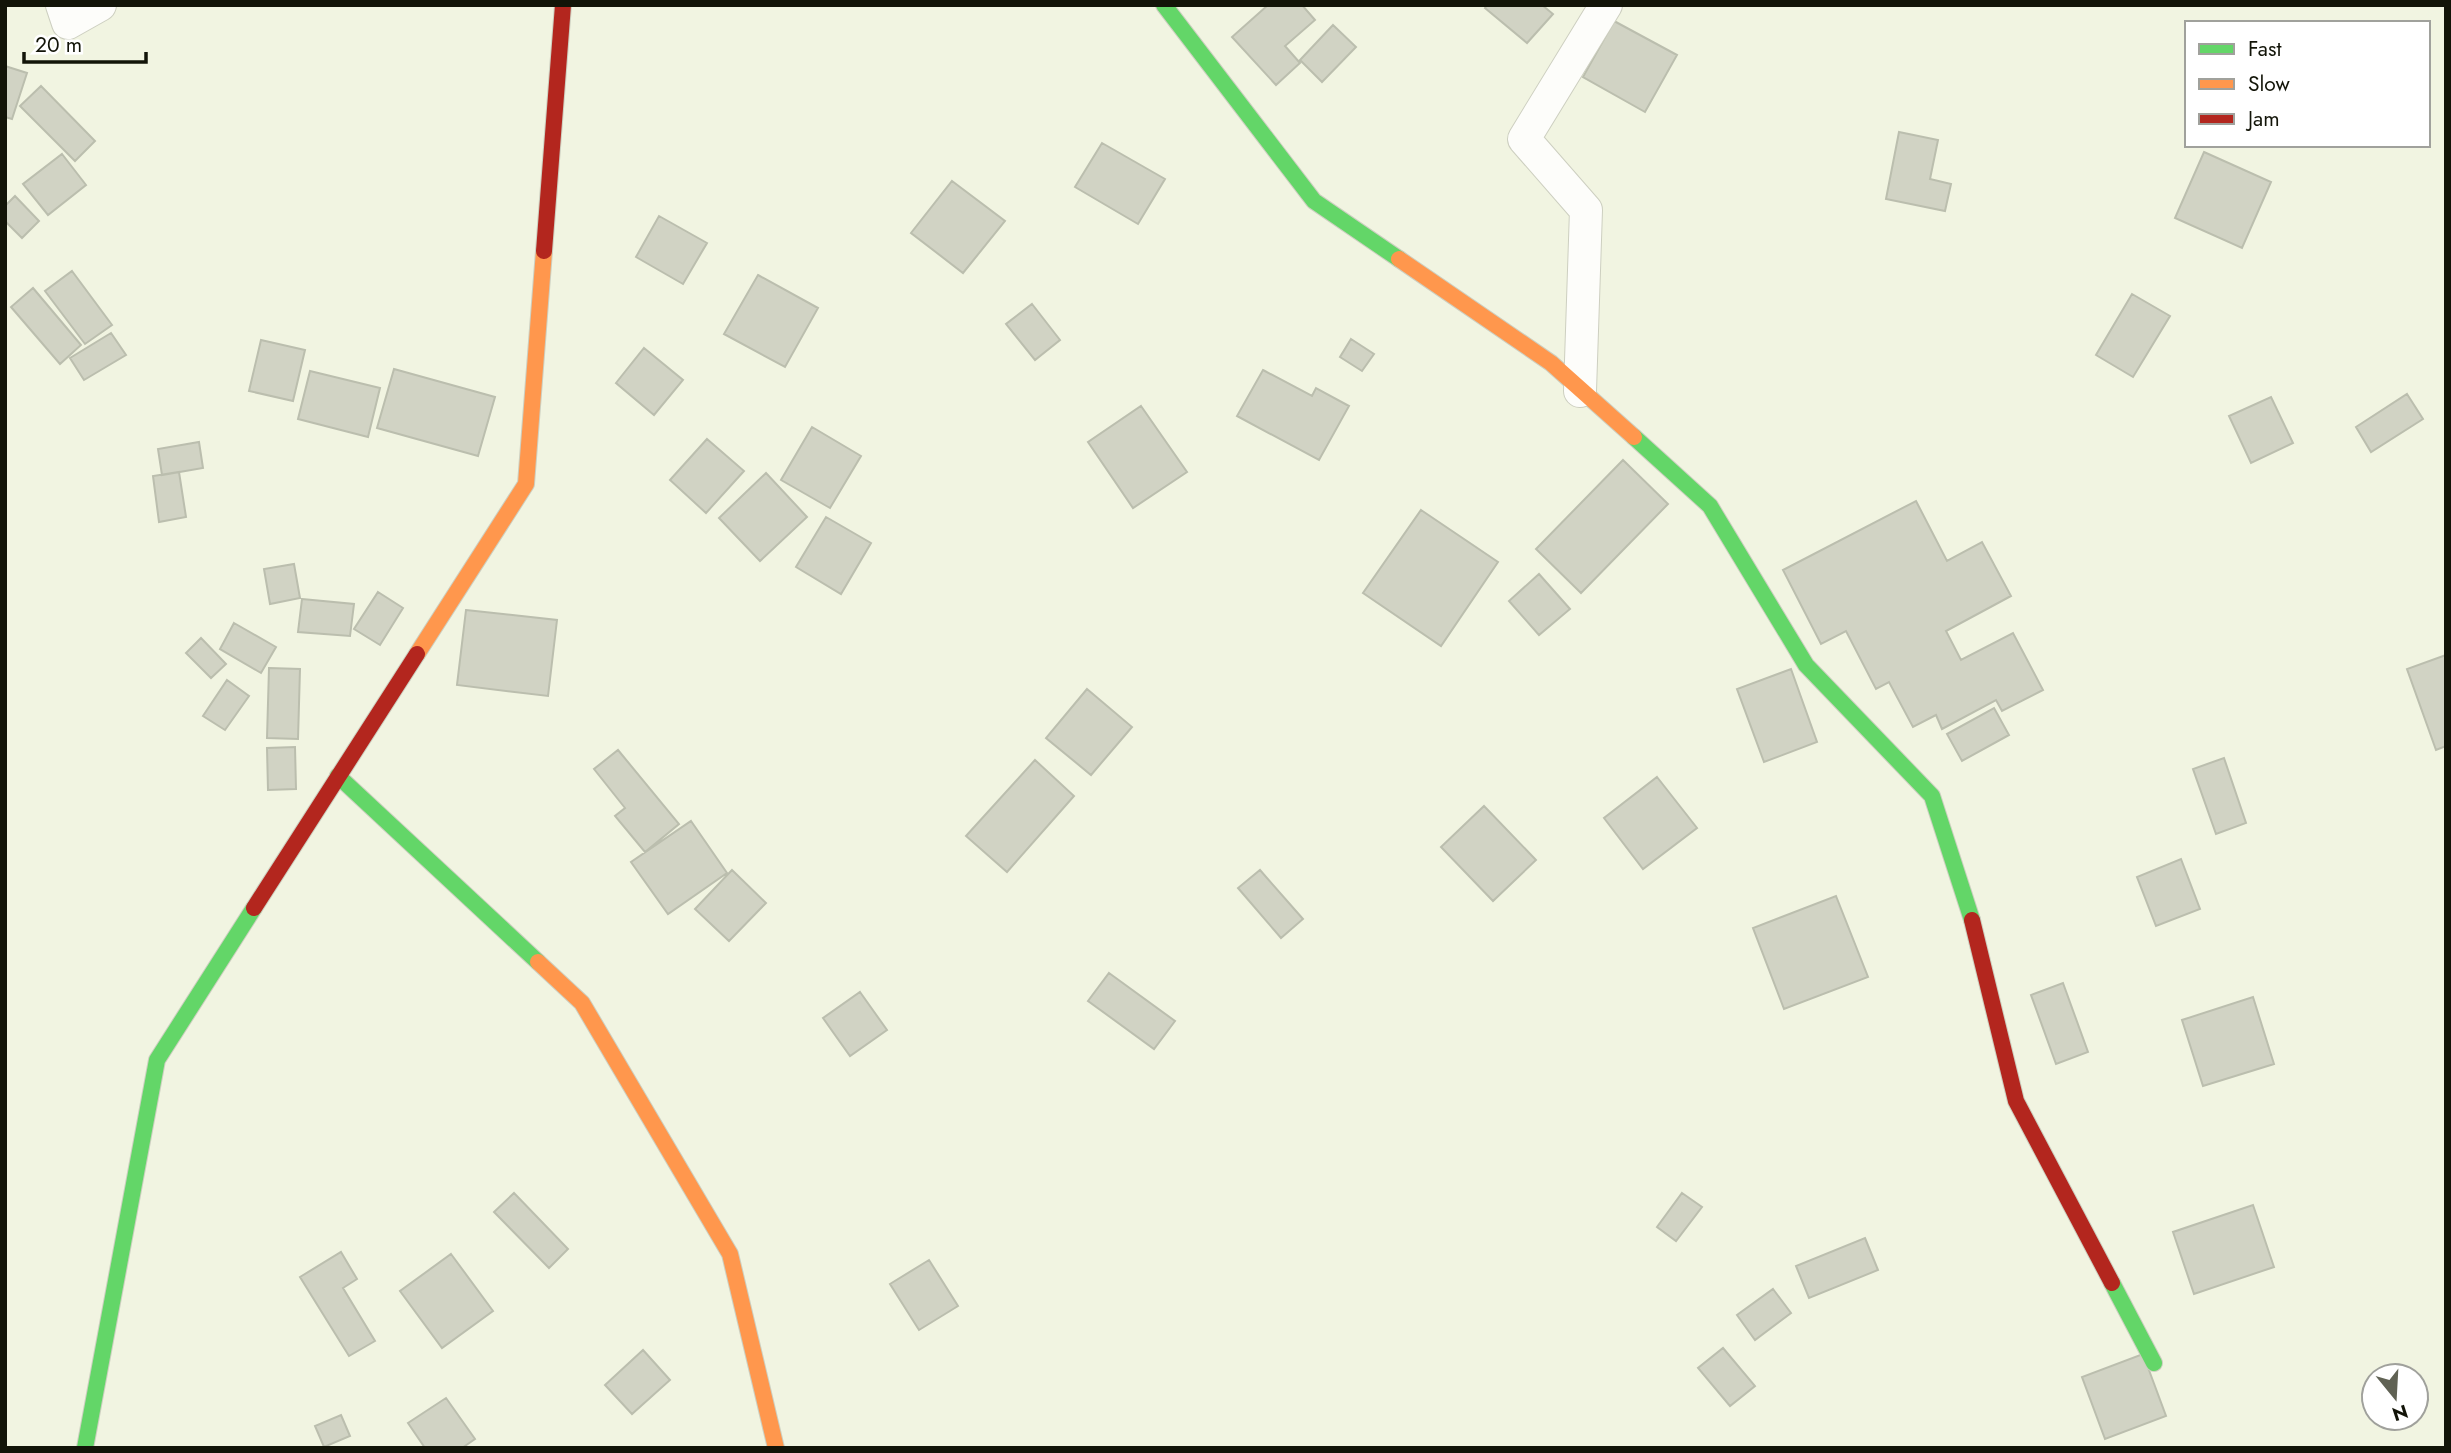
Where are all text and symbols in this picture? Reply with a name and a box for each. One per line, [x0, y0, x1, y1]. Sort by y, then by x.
scale bar [24, 21, 147, 65]
legend [2185, 21, 2430, 147]
text: 20 m [35, 30, 82, 60]
text: Fast [2248, 34, 2281, 64]
text: Slow [2248, 69, 2290, 99]
text: Jam [2245, 104, 2280, 134]
north arrow [2360, 1362, 2430, 1432]
text: N [2389, 1398, 2411, 1428]

